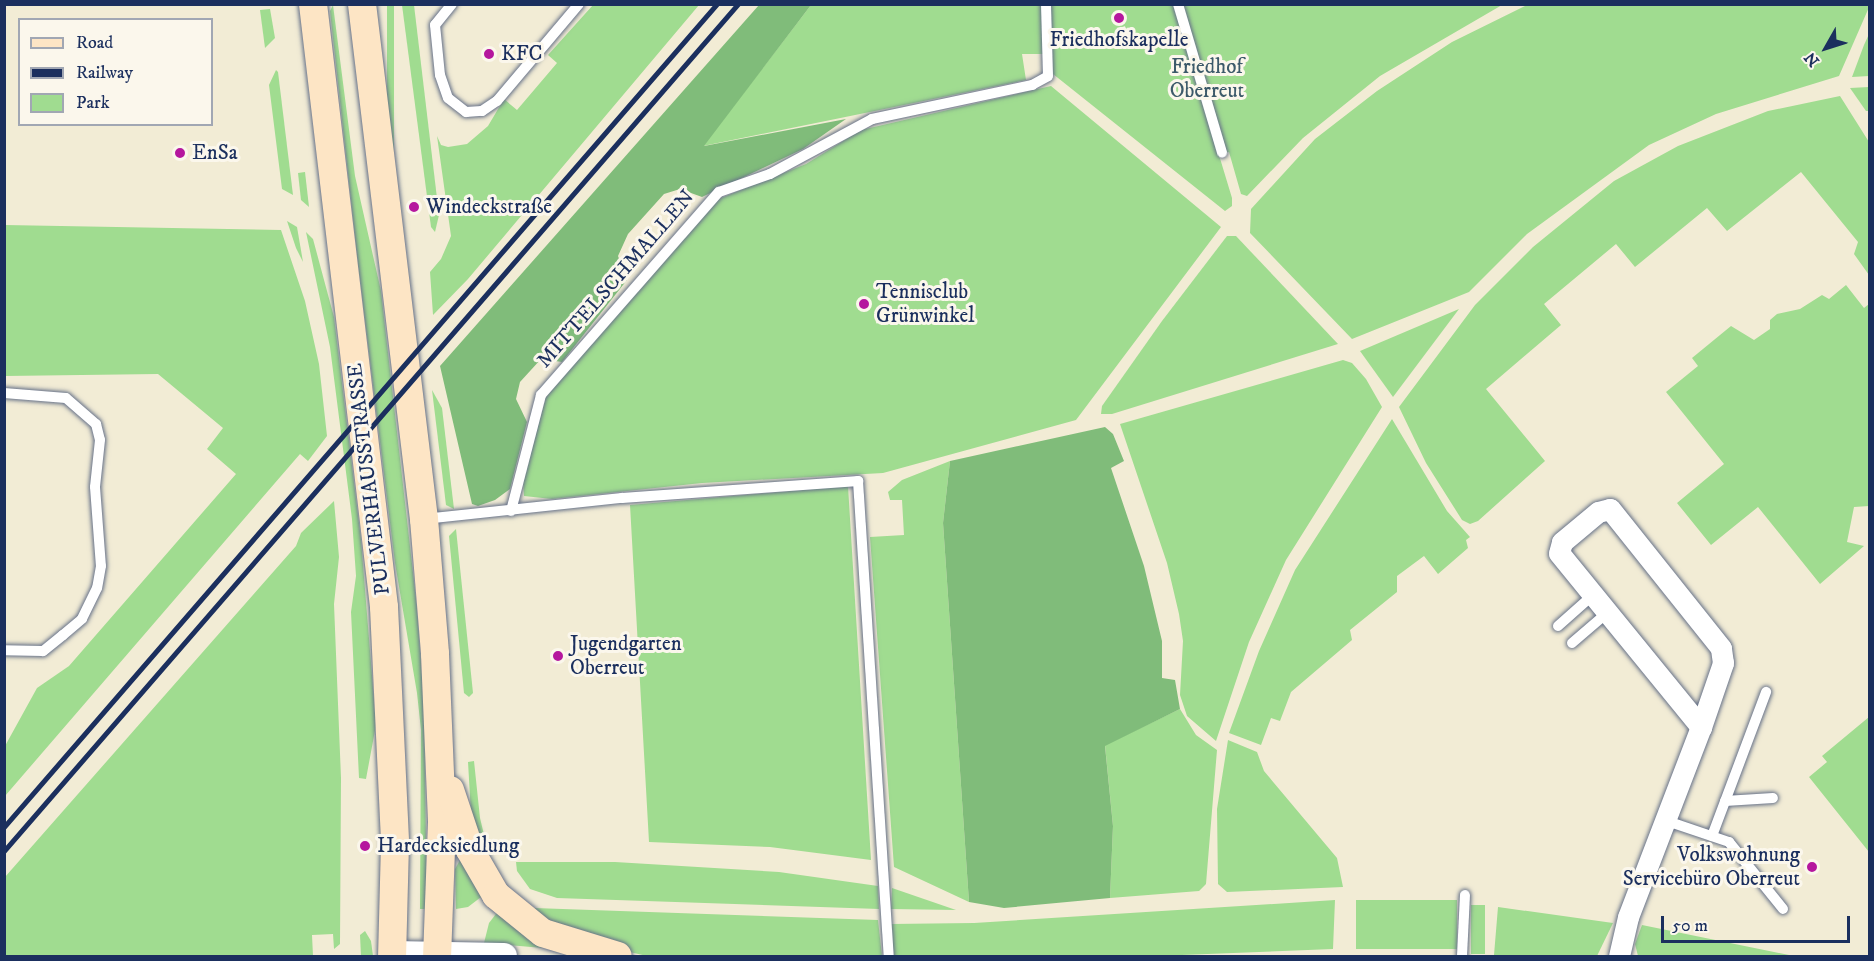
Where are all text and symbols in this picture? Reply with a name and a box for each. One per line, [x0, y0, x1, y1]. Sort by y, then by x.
marker: Friedhofskapelle [1112, 11, 1126, 25]
legend [18, 18, 213, 126]
north arrow [1796, 18, 1856, 78]
place label: Friedhofskapelle [1050, 27, 1188, 53]
text: Road [76, 32, 113, 54]
place label: KFC [501, 41, 543, 67]
marker: KFC [482, 47, 496, 61]
text: N [1800, 48, 1824, 71]
park label: Friedhof Oberreut [1170, 54, 1244, 104]
text: Railway [76, 62, 133, 84]
text: Park [76, 92, 110, 114]
place label: EnSa [192, 140, 238, 166]
marker: EnSa [173, 146, 187, 160]
street label: MITTELSCHMALLEN [532, 185, 700, 373]
place label: Windeckstraße [426, 194, 552, 220]
marker: Windeckstraße [407, 200, 421, 214]
place label: Tennisclub Grünwinkel [876, 279, 975, 329]
marker: Tennisclub Grünwinkel [857, 297, 871, 311]
street label: PULVERHAUSSTRASSE [342, 362, 396, 596]
place label: Jugendgarten Oberreut [570, 631, 682, 681]
marker: Jugendgarten Oberreut [551, 649, 565, 663]
place label: Hardecksiedlung [377, 833, 519, 859]
marker: Hardecksiedlung [358, 839, 372, 853]
place label: Volkswohnung Servicebüro Oberreut [1623, 842, 1800, 892]
marker: Volkswohnung Servicebüro Oberreut [1805, 860, 1819, 874]
scale bar [1664, 904, 1853, 942]
text: 50 m [1672, 915, 1708, 937]

